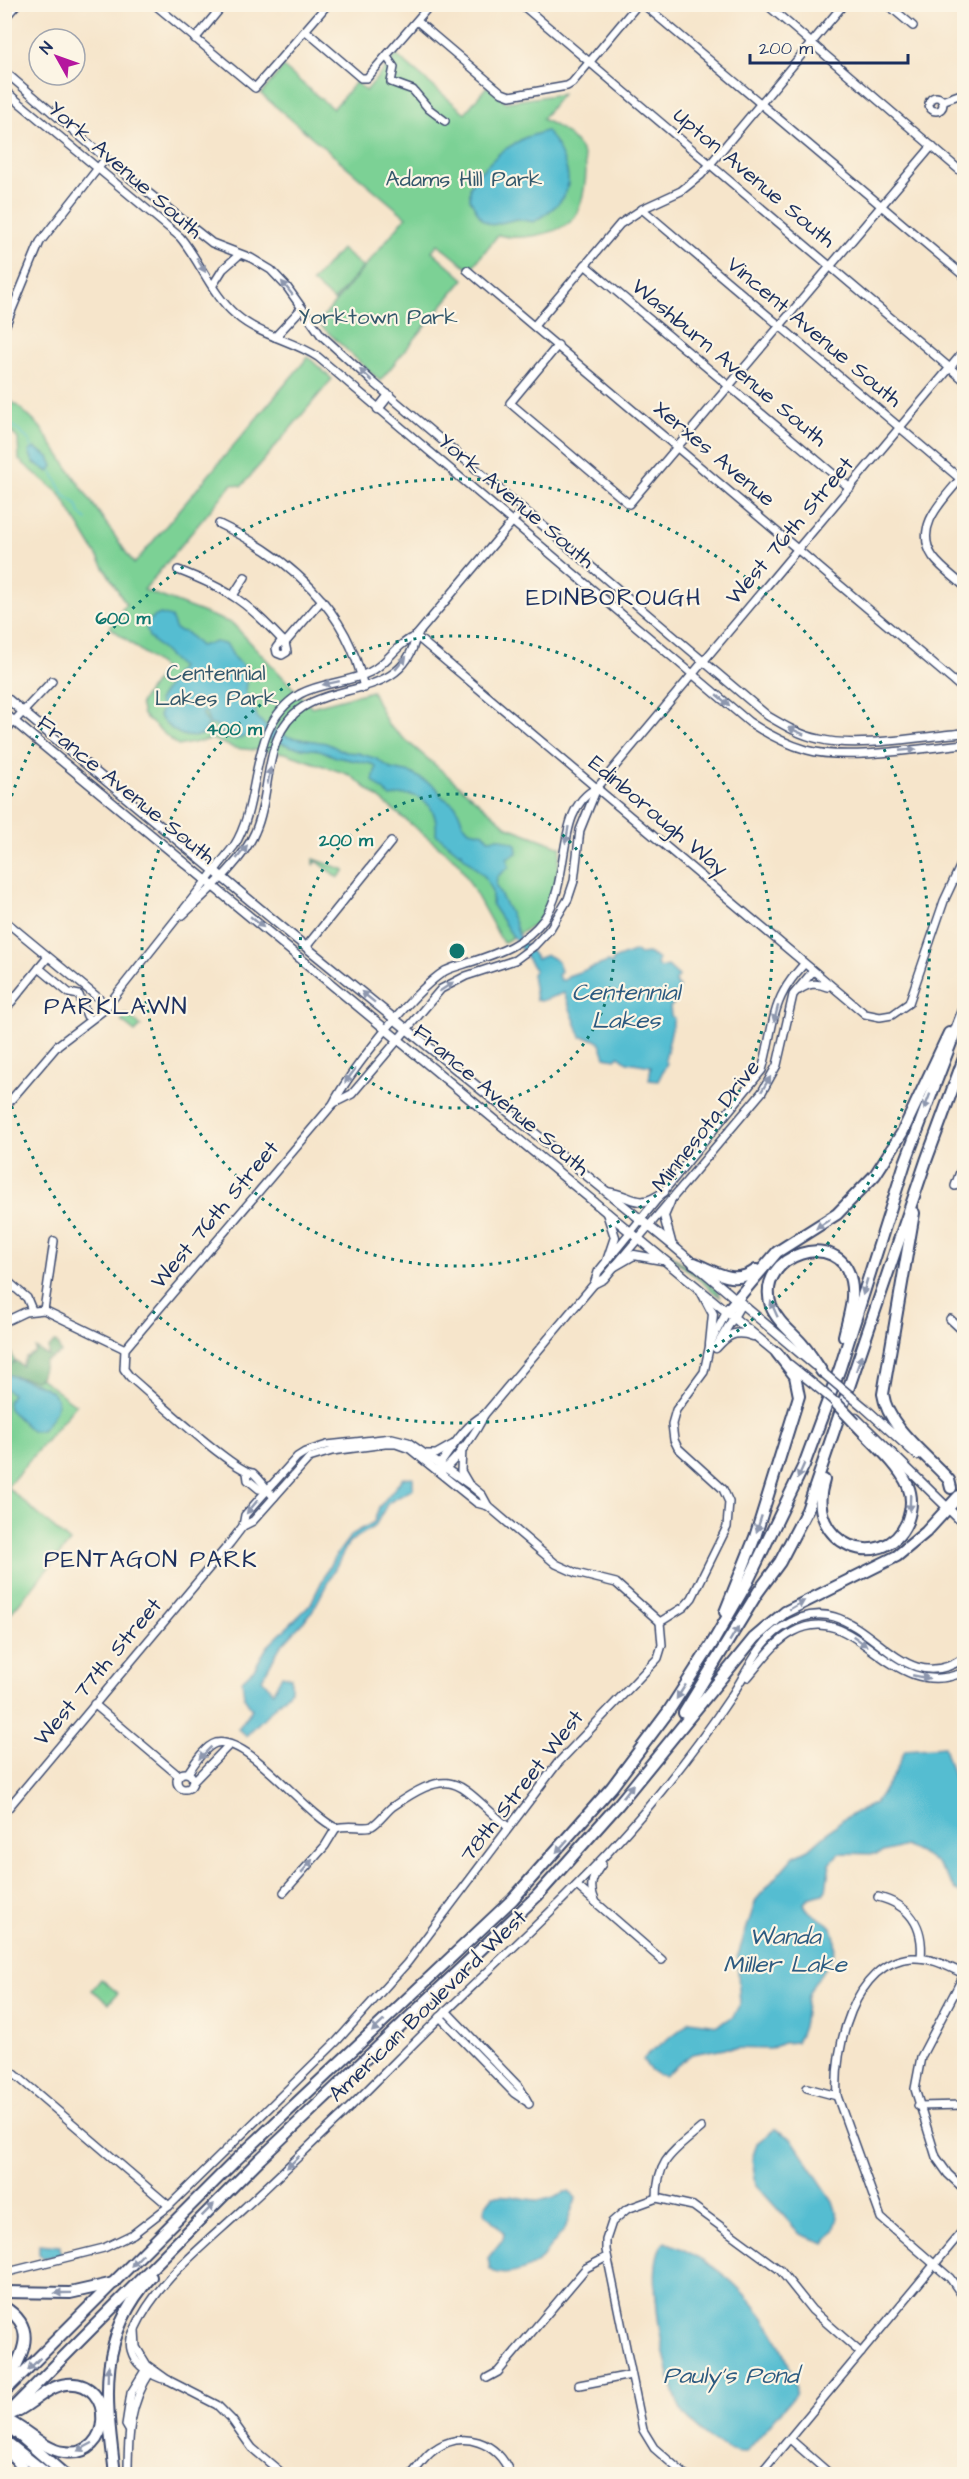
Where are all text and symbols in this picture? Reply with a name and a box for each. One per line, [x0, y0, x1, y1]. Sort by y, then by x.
north arrow [27, 27, 87, 87]
scale bar [750, 27, 908, 65]
text: 200 m [759, 36, 813, 61]
text: N [35, 37, 58, 59]
street label: York Avenue South [41, 94, 209, 246]
street label: Upton Avenue South [666, 101, 842, 255]
park label: Adams Hill Park [386, 164, 543, 195]
street label: Vincent Avenue South [720, 249, 908, 415]
one-way arrow [196, 257, 207, 273]
street label: Washburn Avenue South [624, 272, 834, 454]
one-way arrow [281, 280, 294, 296]
park label: Yorktown Park [298, 302, 458, 333]
one-way arrow [359, 369, 373, 383]
street label: Xerxes Avenue [646, 394, 782, 514]
street label: York Avenue South [431, 426, 601, 576]
street label: West 76th Street [719, 450, 861, 612]
district label: EDINBOROUGH [526, 581, 702, 615]
text: 600 m [95, 606, 152, 631]
one-way arrow [394, 656, 407, 671]
park label: Centennial Lakes Park [155, 658, 278, 714]
one-way arrow [321, 679, 340, 688]
one-way arrow [715, 693, 730, 706]
street label: France Avenue South [30, 708, 222, 872]
text: 400 m [206, 717, 263, 742]
one-way arrow [787, 726, 804, 735]
one-way arrow [898, 745, 917, 755]
street label: Edinborough Way [581, 748, 735, 885]
one-way arrow [265, 766, 274, 785]
one-way arrow [563, 826, 572, 845]
text: 200 m [318, 828, 374, 853]
one-way arrow [236, 844, 248, 859]
one-way arrow [249, 915, 265, 928]
centre of rings [447, 941, 467, 961]
water label: Centennial Lakes [572, 976, 683, 1038]
one-way arrow [438, 982, 454, 993]
district label: PARKLAWN [44, 990, 188, 1024]
one-way arrow [360, 991, 376, 1004]
one-way arrow [770, 1005, 780, 1023]
street label: France Avenue South [406, 1017, 596, 1183]
street label: Minnesota Drive [644, 1053, 768, 1199]
one-way arrow [344, 1068, 356, 1084]
one-way arrow [761, 1076, 772, 1092]
one-way arrow [922, 1094, 932, 1112]
street label: West 76th Street [144, 1134, 286, 1296]
one-way arrow [815, 1218, 831, 1229]
one-way arrow [860, 1278, 869, 1296]
one-way arrow [769, 1300, 779, 1318]
one-way arrow [854, 1353, 864, 1371]
one-way arrow [796, 1462, 805, 1480]
one-way arrow [905, 1494, 915, 1513]
one-way arrow [246, 1499, 259, 1514]
one-way arrow [754, 1515, 763, 1533]
district label: PENTAGON PARK [44, 1543, 258, 1577]
street label: West 77th Street [27, 1591, 169, 1753]
one-way arrow [789, 1599, 805, 1610]
one-way arrow [729, 1626, 740, 1642]
one-way arrow [851, 1635, 867, 1647]
one-way arrow [912, 1673, 931, 1682]
one-way arrow [676, 1683, 687, 1700]
street label: 78th Street West [453, 1703, 591, 1869]
one-way arrow [199, 1745, 213, 1759]
one-way arrow [622, 1783, 635, 1799]
one-way arrow [556, 1838, 569, 1853]
one-way arrow [301, 1859, 313, 1874]
street label: American Boulevard West [322, 1903, 534, 2109]
water label: Wanda Miller Lake [723, 1920, 848, 1982]
one-way arrow [371, 2019, 386, 2033]
one-way arrow [287, 2154, 301, 2168]
one-way arrow [201, 2204, 215, 2218]
one-way arrow [130, 2253, 144, 2268]
one-way arrow [54, 2288, 73, 2298]
one-way arrow [28, 2356, 42, 2370]
water label: Pauly's Pond [663, 2359, 803, 2393]
one-way arrow [103, 2365, 112, 2384]
one-way arrow [76, 2442, 93, 2452]

